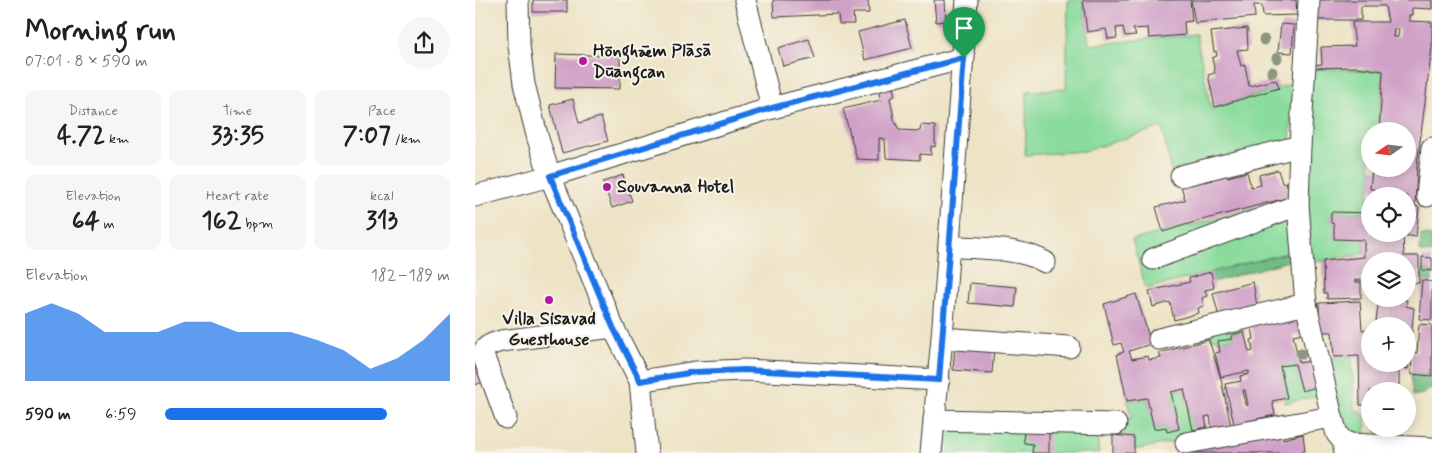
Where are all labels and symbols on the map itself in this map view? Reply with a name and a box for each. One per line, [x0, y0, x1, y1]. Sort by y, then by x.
pin [943, 7, 985, 58]
place label: Hōnghǣm Plāsā Dūangcan [593, 39, 711, 86]
marker: Hōnghǣm Plāsā Dūangcan [577, 55, 589, 67]
north arrow [1361, 122, 1416, 178]
place label: Souvanna Hotel [617, 175, 734, 199]
marker: Souvanna Hotel [601, 181, 613, 193]
marker: Villa Sisavad Guesthouse [543, 294, 555, 306]
place label: Villa Sisavad Guesthouse [502, 307, 596, 352]

